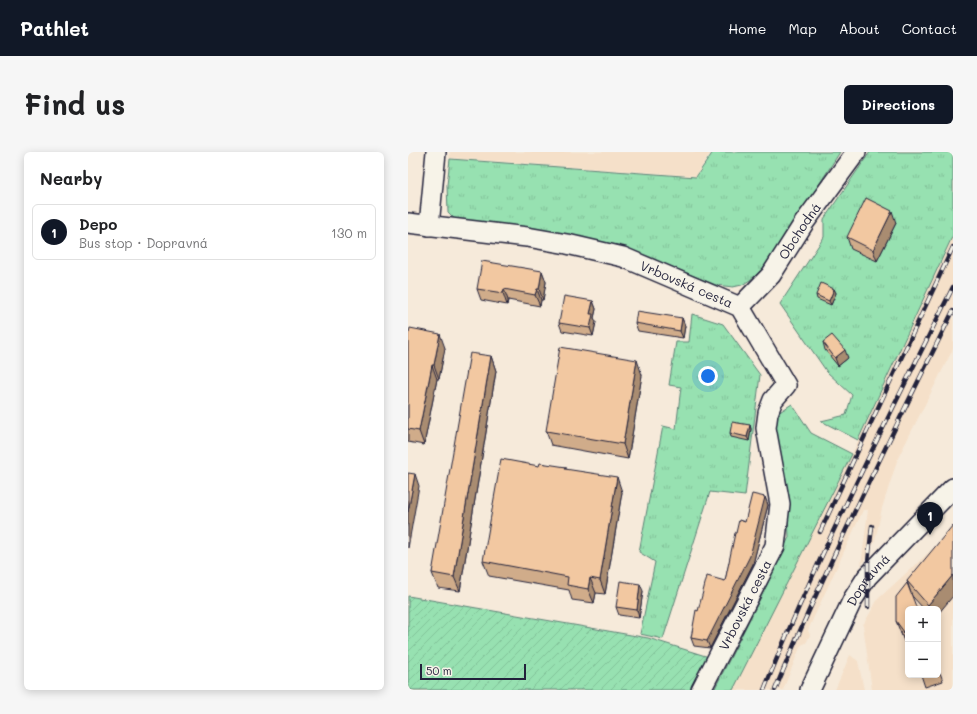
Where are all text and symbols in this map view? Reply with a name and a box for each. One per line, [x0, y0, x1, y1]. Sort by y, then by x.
text: Pathlet [20, 16, 89, 41]
text: Home [728, 19, 766, 38]
text: Map [788, 19, 817, 38]
text: About [839, 19, 880, 38]
text: Contact [902, 19, 957, 38]
button: Directions [844, 85, 953, 124]
text: Find us [24, 86, 125, 122]
text: Nearby [40, 167, 102, 189]
street label: Obchodná [774, 199, 824, 262]
text: Depo [79, 214, 117, 234]
text: 1 [51, 224, 57, 241]
text: 130 m [331, 224, 367, 241]
text: Bus stop · Dopravná [79, 234, 208, 251]
street label: Vrbovská cesta [638, 256, 736, 311]
your location [698, 366, 718, 386]
pin: 1 [917, 502, 943, 535]
street label: Dopravná [842, 550, 893, 608]
street label: Vrbovská cesta [714, 557, 775, 653]
map controls [905, 606, 941, 678]
button: + [905, 606, 941, 642]
button: − [905, 642, 941, 678]
scale bar [420, 662, 526, 681]
text: 50 m [426, 663, 452, 678]

